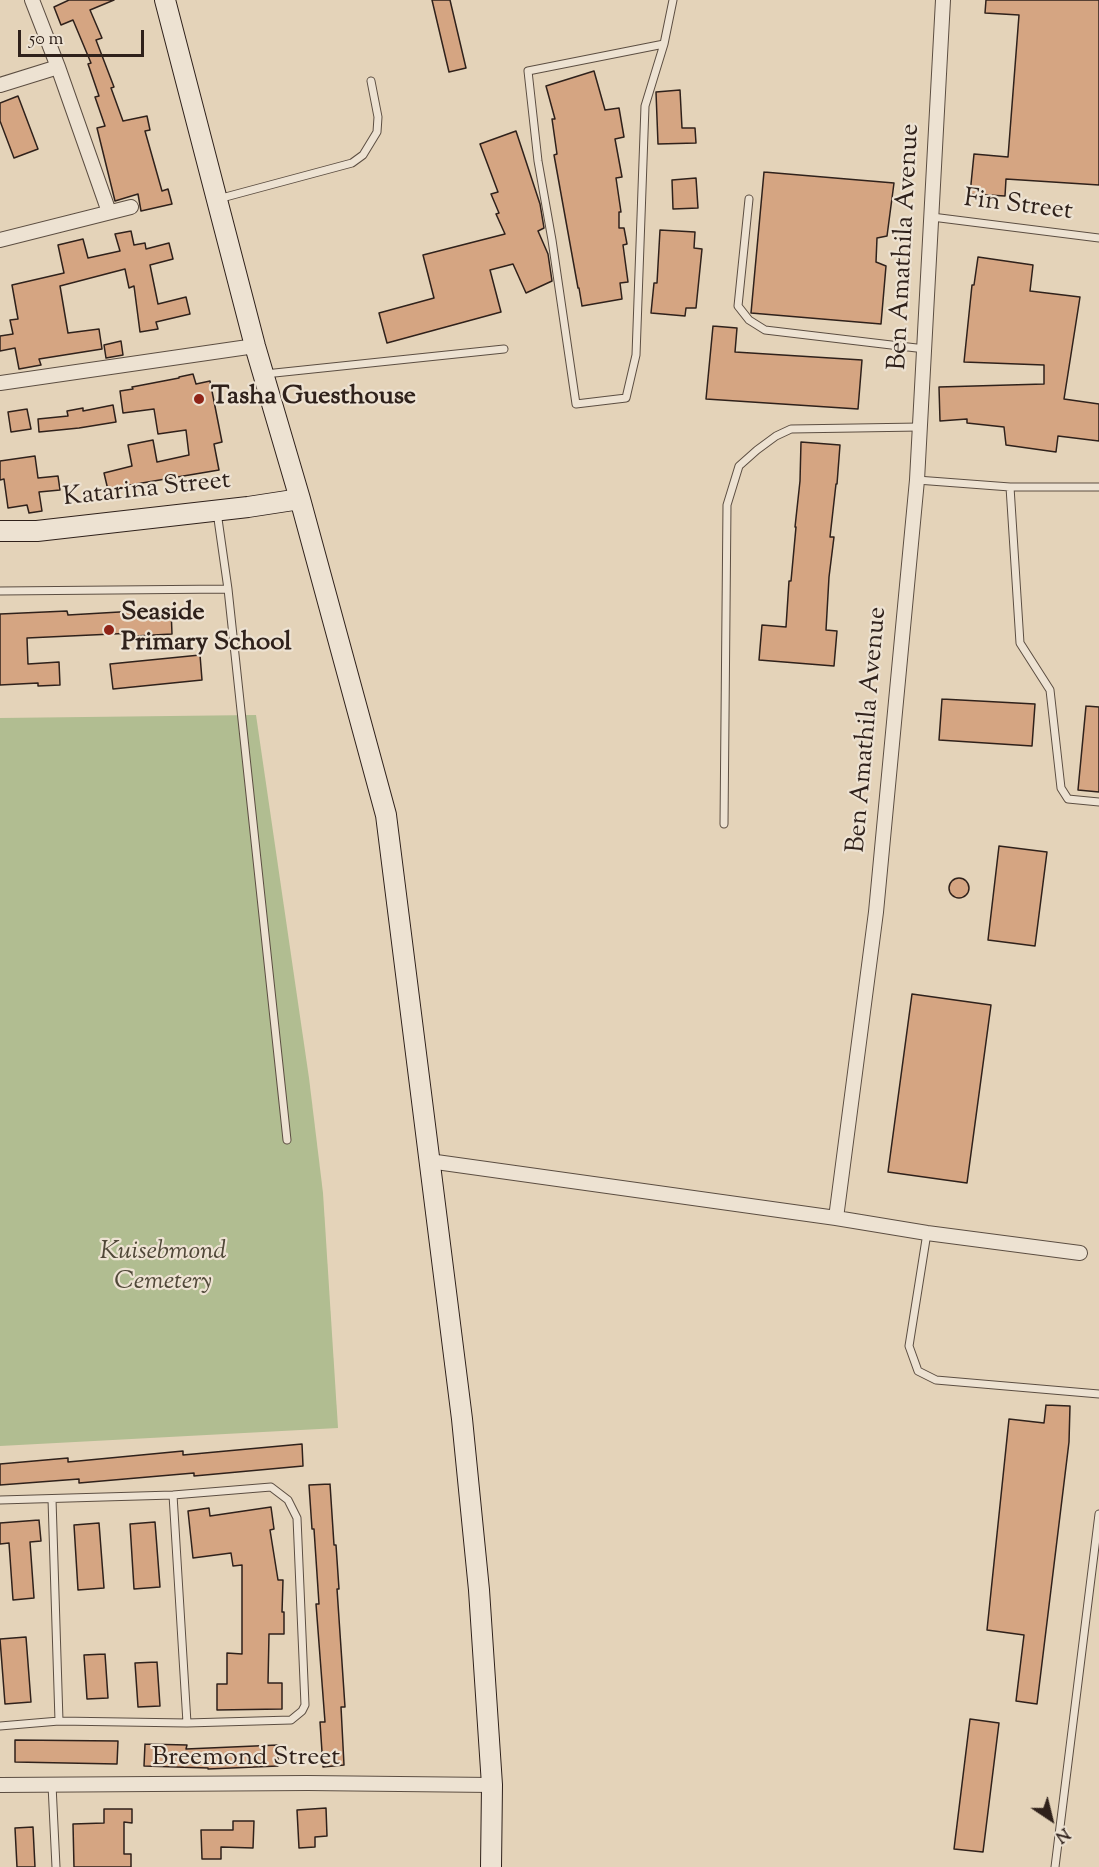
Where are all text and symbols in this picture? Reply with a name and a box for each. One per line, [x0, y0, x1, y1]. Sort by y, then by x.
scale bar [21, 18, 147, 56]
text: 50 m [29, 27, 63, 53]
street label: Ben Amathila Avenue [884, 123, 928, 371]
street label: Fin Street [962, 185, 1074, 229]
place label: Tasha Guesthouse [211, 383, 416, 415]
marker: Tasha Guesthouse [192, 392, 206, 406]
street label: Katarina Street [62, 467, 232, 515]
place label: Seaside Primary School [121, 599, 291, 660]
street label: Ben Amathila Avenue [843, 606, 895, 854]
marker: Seaside Primary School [102, 623, 116, 637]
park label: Kuisebmond Cemetery [100, 1238, 226, 1300]
street label: Breemond Street [152, 1744, 340, 1776]
north arrow [1021, 1789, 1081, 1849]
text: N [1050, 1821, 1073, 1847]

